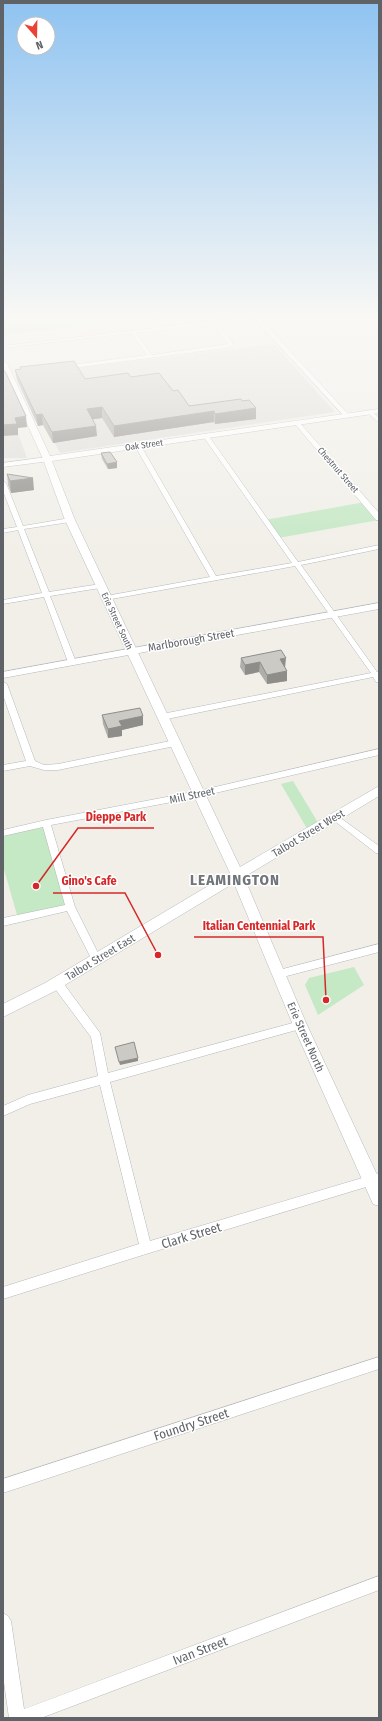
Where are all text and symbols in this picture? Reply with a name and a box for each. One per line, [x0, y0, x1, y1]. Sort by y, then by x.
north arrow [16, 16, 56, 56]
text: N [34, 38, 45, 52]
street label: Oak Street [124, 437, 164, 453]
street label: Chestnut Street [315, 445, 361, 495]
street label: Erie Street South [99, 591, 135, 651]
street label: Marlborough Street [147, 626, 236, 654]
street label: Mill Street [168, 784, 216, 807]
callout: Dieppe Park [78, 804, 154, 828]
street label: Talbot Street West [270, 807, 347, 860]
text: Dieppe Park [86, 810, 147, 824]
callout: Gino's Cafe [53, 869, 125, 893]
district label: LEAMINGTON [190, 871, 280, 889]
text: Gino's Cafe [61, 874, 117, 888]
callout: Italian Centennial Park [194, 913, 323, 937]
text: Italian Centennial Park [203, 919, 316, 933]
street label: Talbot Street East [63, 931, 138, 983]
street label: Erie Street North [284, 1000, 327, 1074]
street label: Clark Street [159, 1219, 224, 1252]
street label: Foundry Street [152, 1405, 231, 1444]
street label: Ivan Street [171, 1633, 230, 1668]

